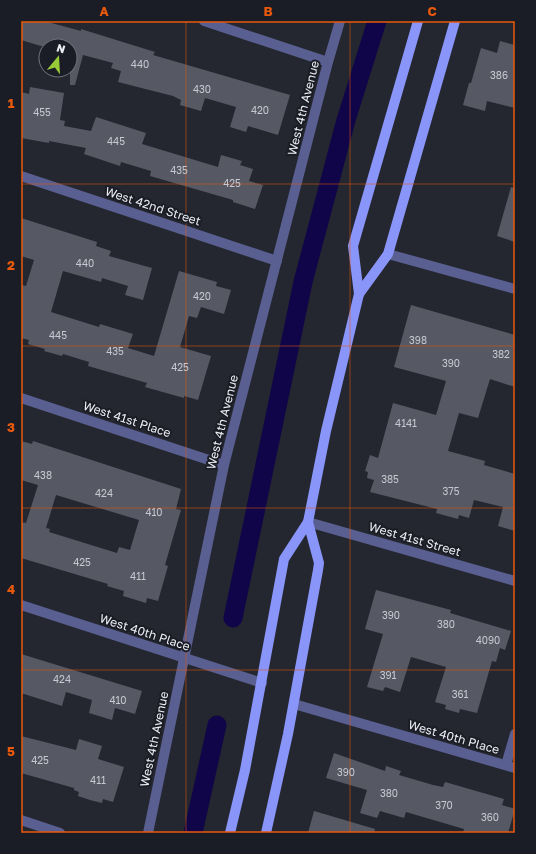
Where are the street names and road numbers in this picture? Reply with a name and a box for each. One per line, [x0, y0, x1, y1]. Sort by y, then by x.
street label: West 4th Avenue [284, 59, 322, 157]
street label: West 42nd Street [103, 183, 203, 229]
street label: West 4th Avenue [203, 373, 241, 471]
street label: West 41st Place [81, 398, 173, 440]
street label: West 41st Street [367, 519, 463, 559]
street label: West 40th Place [98, 610, 192, 654]
street label: West 4th Avenue [137, 690, 171, 788]
street label: West 40th Place [407, 717, 501, 757]

